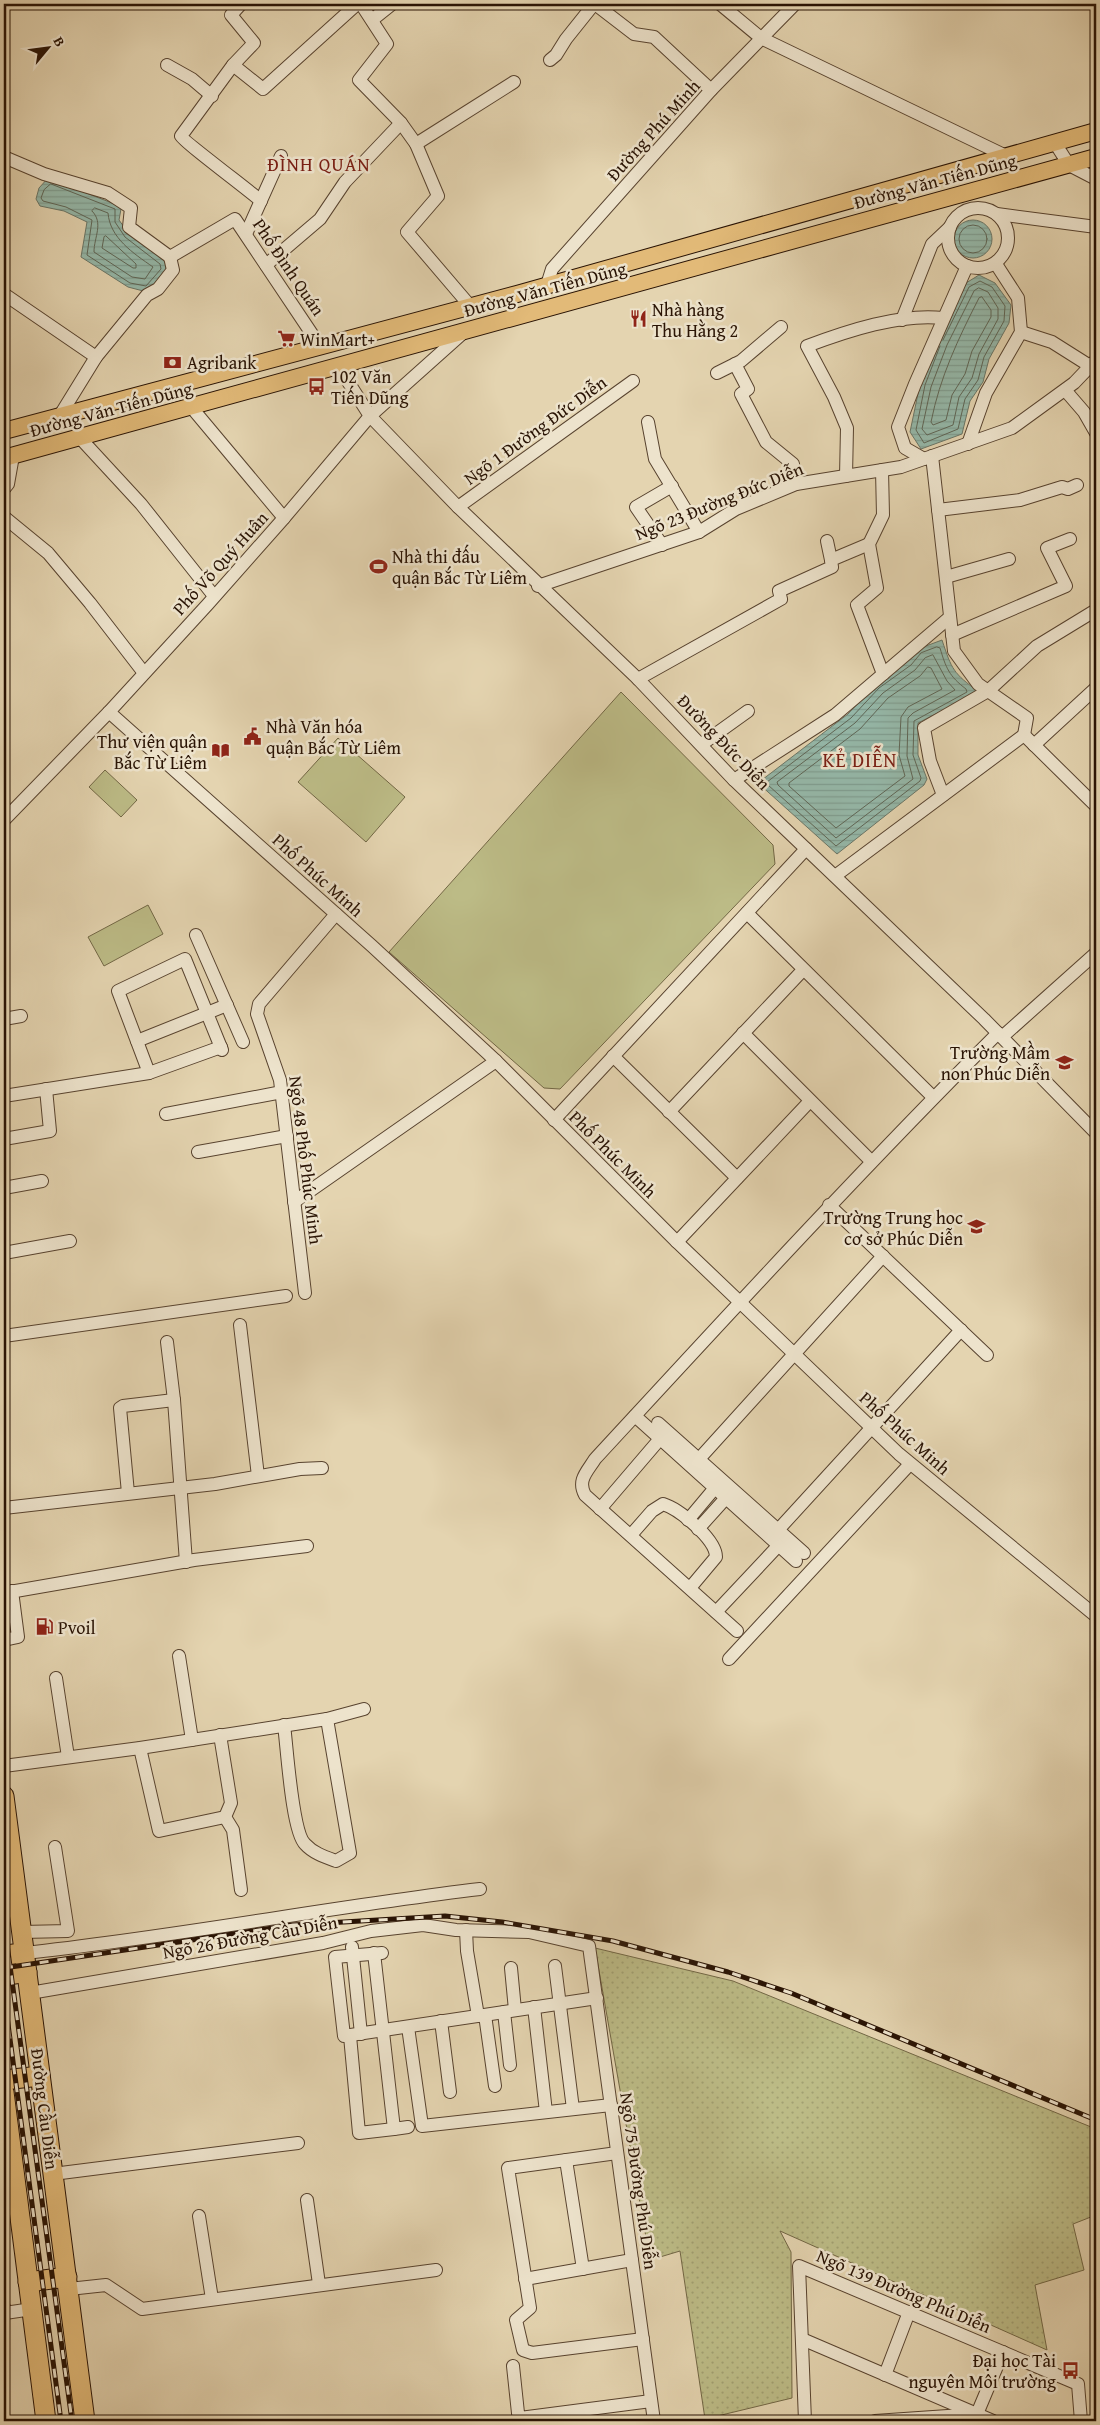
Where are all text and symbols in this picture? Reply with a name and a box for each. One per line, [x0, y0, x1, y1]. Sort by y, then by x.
north arrow [22, 22, 72, 72]
text: B [49, 33, 70, 50]
street label: Đường Phú Minh [600, 73, 706, 187]
street label: Đường Văn Tiến Dũng [851, 146, 1019, 216]
district label: ĐÌNH QUÁN [267, 150, 371, 178]
street label: Phố Đình Quán [246, 213, 332, 321]
street label: Đường Văn Tiến Dũng [461, 254, 629, 324]
place label: Nhà hàng Thu Hằng 2 [652, 296, 738, 344]
restaurant icon: Nhà hàng Thu Hằng 2 [628, 309, 648, 329]
place label: WinMart+ [300, 326, 375, 353]
supermarket icon: WinMart+ [276, 329, 296, 349]
place label: Agribank [187, 349, 257, 376]
bank icon: Agribank [163, 352, 183, 372]
place label: 102 Văn Tiến Dũng [331, 363, 408, 411]
street label: Ngõ 1 Đường Đức Diễn [458, 369, 612, 491]
street label: Đường Văn Tiến Dũng [27, 374, 195, 444]
bus stop icon: 102 Văn Tiến Dũng [307, 376, 327, 396]
street label: Ngõ 23 Đường Đức Diễn [631, 455, 807, 547]
street label: Phố Võ Quý Huân [166, 505, 274, 621]
place label: Nhà thi đấu quận Bắc Từ Liêm [392, 543, 527, 591]
sports icon: Nhà thi đấu quận Bắc Từ Liêm [368, 556, 388, 576]
street label: Đường Đức Diễn [671, 688, 777, 796]
place label: Nhà Văn hóa quận Bắc Từ Liêm [266, 713, 401, 761]
public building icon: Nhà Văn hóa quận Bắc Từ Liêm [242, 726, 262, 746]
place label: Thư viện quận Bắc Từ Liêm [97, 728, 207, 776]
library icon: Thư viện quận Bắc Từ Liêm [211, 741, 231, 761]
district label: KẺ DIỄN [823, 745, 897, 774]
street label: Phố Phúc Minh [266, 827, 370, 923]
place label: Trường Mầm non Phúc Diễn [941, 1039, 1050, 1087]
school or university icon: Trường Mầm non Phúc Diễn [1054, 1052, 1074, 1072]
street label: Ngõ 48 Phố Phúc Minh [282, 1074, 330, 1246]
street label: Phố Phúc Minh [563, 1104, 663, 1204]
place label: Trường Trung học cơ sở Phúc Diễn [824, 1204, 963, 1252]
school or university icon: Trường Trung học cơ sở Phúc Diễn [967, 1217, 987, 1237]
street label: Phố Phúc Minh [853, 1385, 957, 1481]
place label: Pvoil [58, 1614, 96, 1641]
fuel station icon: Pvoil [34, 1617, 54, 1637]
street label: Ngõ 26 Đường Cầu Diễn [160, 1908, 340, 1966]
street label: Đường Cầu Diễn [24, 2047, 66, 2171]
street label: Ngõ 75 Đường Phú Diễn [613, 2091, 665, 2271]
street label: Ngõ 139 Đường Phú Diễn [813, 2242, 995, 2340]
place label: Đại học Tài nguyên Môi trường [909, 2347, 1056, 2395]
bus stop icon: Đại học Tài nguyên Môi trường [1060, 2360, 1080, 2380]

